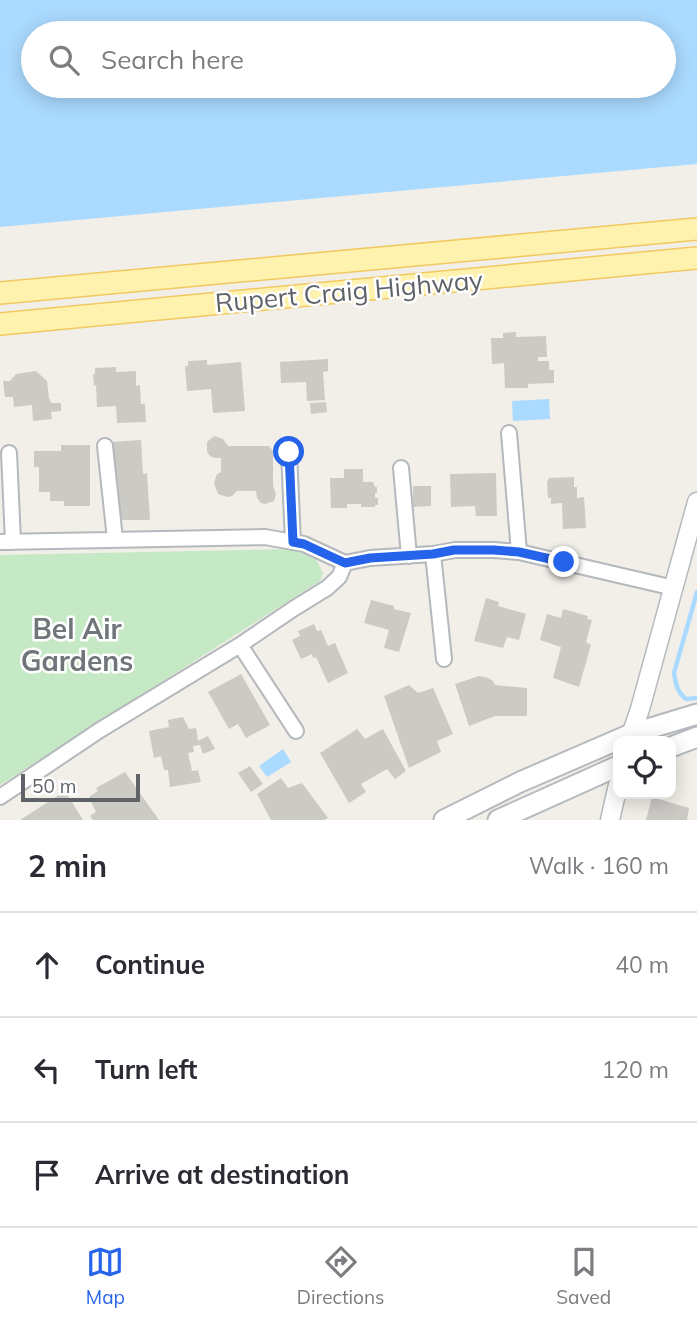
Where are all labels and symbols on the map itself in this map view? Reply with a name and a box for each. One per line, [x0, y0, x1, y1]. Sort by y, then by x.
street label: Rupert Craig Highway [214, 263, 484, 319]
route start [273, 436, 304, 467]
route end [548, 546, 579, 577]
district label: Bel Air Gardens [21, 611, 133, 678]
scale bar [21, 771, 140, 803]

